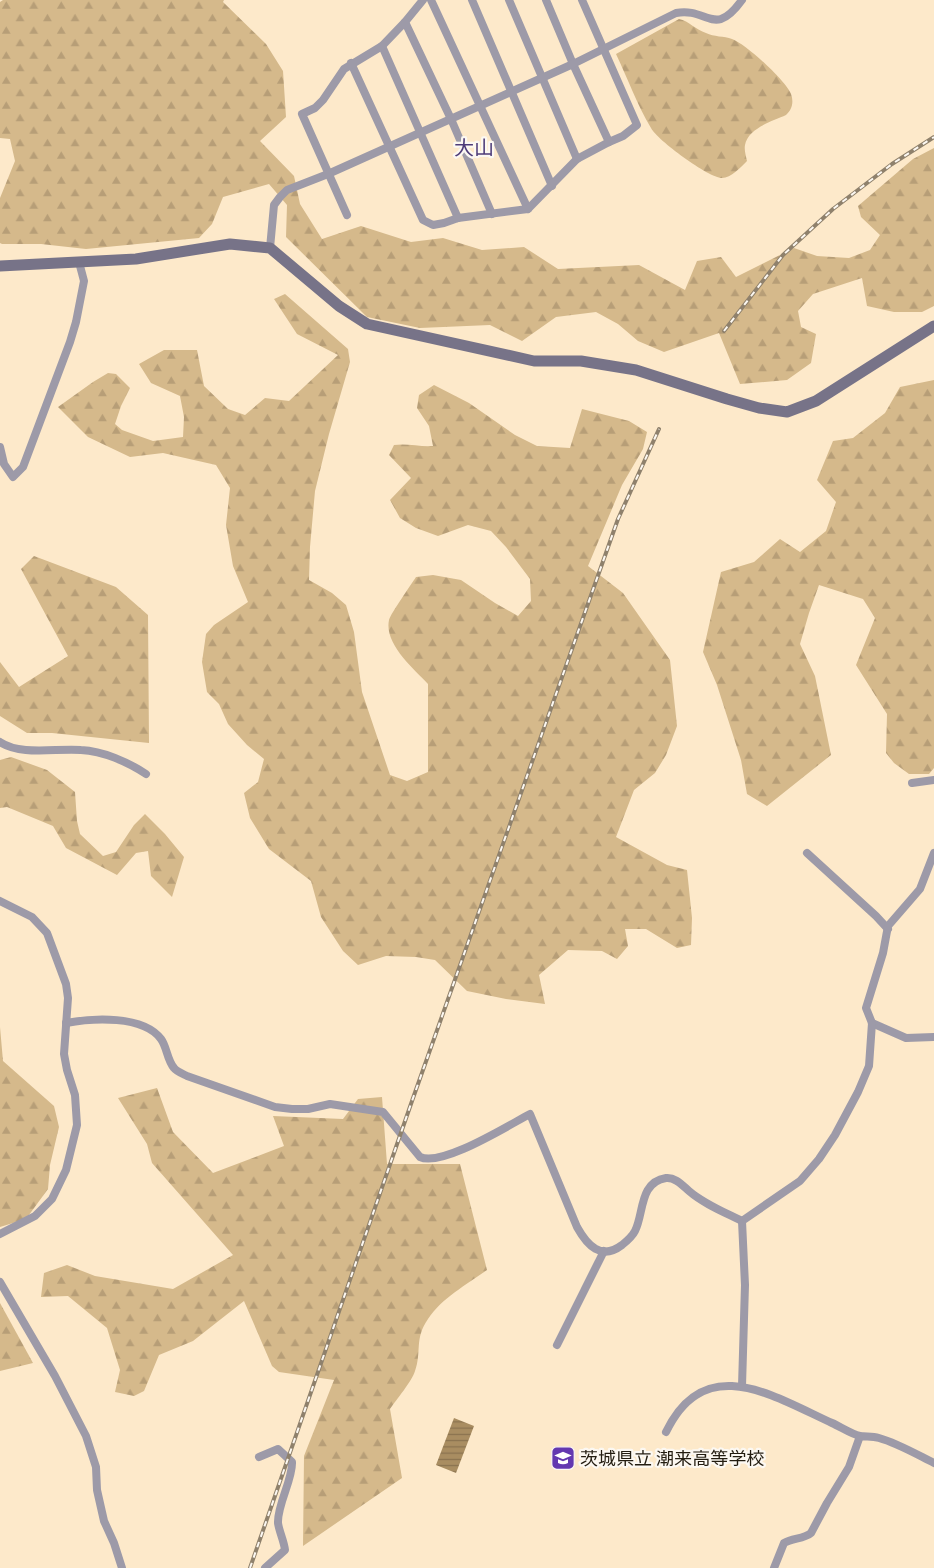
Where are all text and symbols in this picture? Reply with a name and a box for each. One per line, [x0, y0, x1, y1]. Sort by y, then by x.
district label: 大山 [454, 136, 494, 160]
school or university icon: 茨城県立 潮来高等学校 [550, 1445, 576, 1471]
place label: 茨城県立 潮来高等学校 [580, 1448, 764, 1469]

